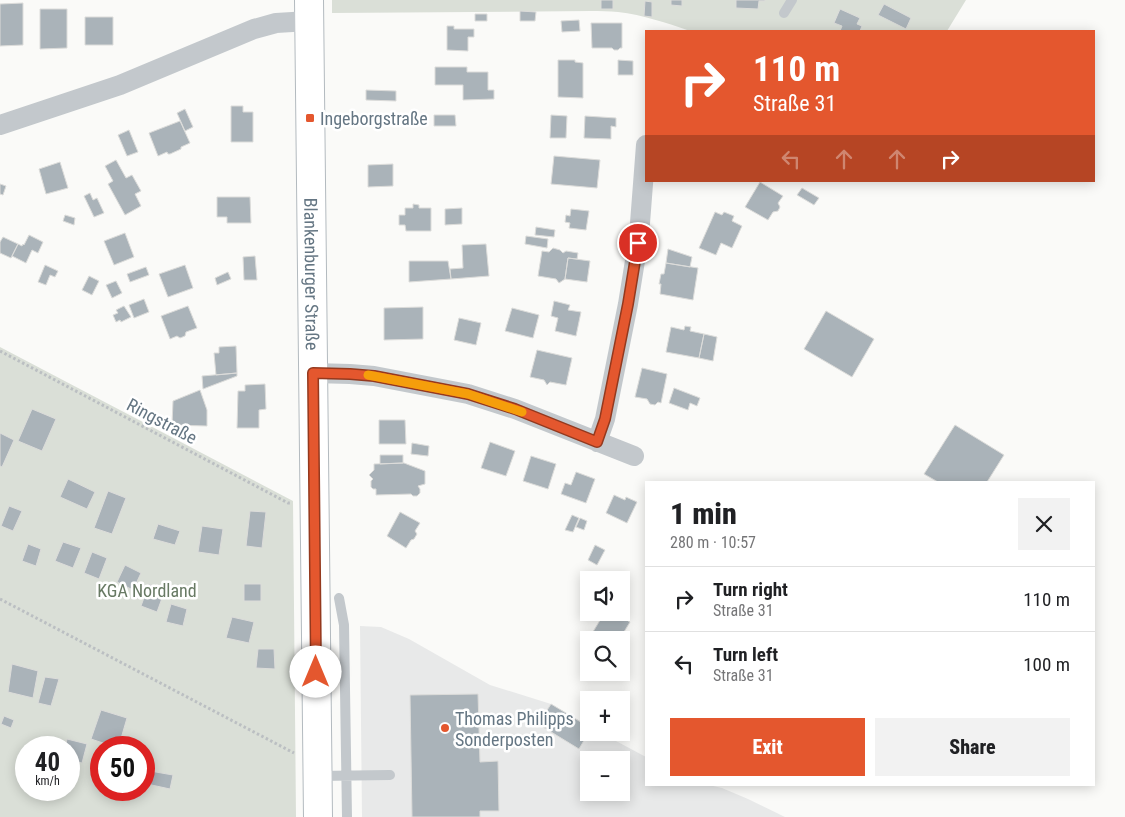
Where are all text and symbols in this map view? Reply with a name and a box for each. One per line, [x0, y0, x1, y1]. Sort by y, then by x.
text: 110 m [753, 49, 840, 90]
icon: right [670, 50, 735, 115]
text: Straße 31 [753, 91, 836, 116]
place label: Ingeborgstraße [320, 108, 428, 129]
marker: Ingeborgstraße [304, 112, 316, 124]
icon: left [777, 145, 805, 173]
icon: ahead [830, 145, 858, 173]
icon: ahead [883, 145, 911, 173]
icon: right [936, 145, 964, 173]
street label: Blankenburger Straße [301, 198, 323, 350]
pin [617, 222, 659, 264]
icon: arrive [624, 229, 652, 257]
street label: Ringstraße [123, 394, 201, 448]
text: 1 min [670, 496, 737, 531]
button: close [1018, 498, 1070, 550]
text: 280 m · 10:57 [670, 533, 756, 552]
map controls [580, 571, 630, 801]
button: sound [580, 571, 630, 621]
text: Turn right [713, 578, 788, 601]
park label: KGA Nordland [97, 580, 197, 601]
icon: right [670, 585, 698, 613]
text: 110 m [1023, 588, 1070, 611]
text: Straße 31 [713, 601, 774, 620]
button: search [580, 631, 630, 681]
text: Turn left [713, 643, 778, 666]
position arrow [289, 645, 341, 697]
icon: left [670, 650, 698, 678]
text: 100 m [1023, 653, 1070, 676]
text: Straße 31 [713, 666, 774, 685]
button: + [580, 691, 630, 741]
place label: Thomas Philipps Sonderposten [455, 708, 574, 750]
button: Exit [670, 718, 865, 776]
button: Share [875, 718, 1070, 776]
marker: Thomas Philipps Sonderposten [439, 722, 451, 734]
speed limit sign: 50 [90, 736, 155, 801]
text: 40 [35, 748, 60, 777]
button: − [580, 751, 630, 801]
text: km/h [35, 774, 60, 788]

